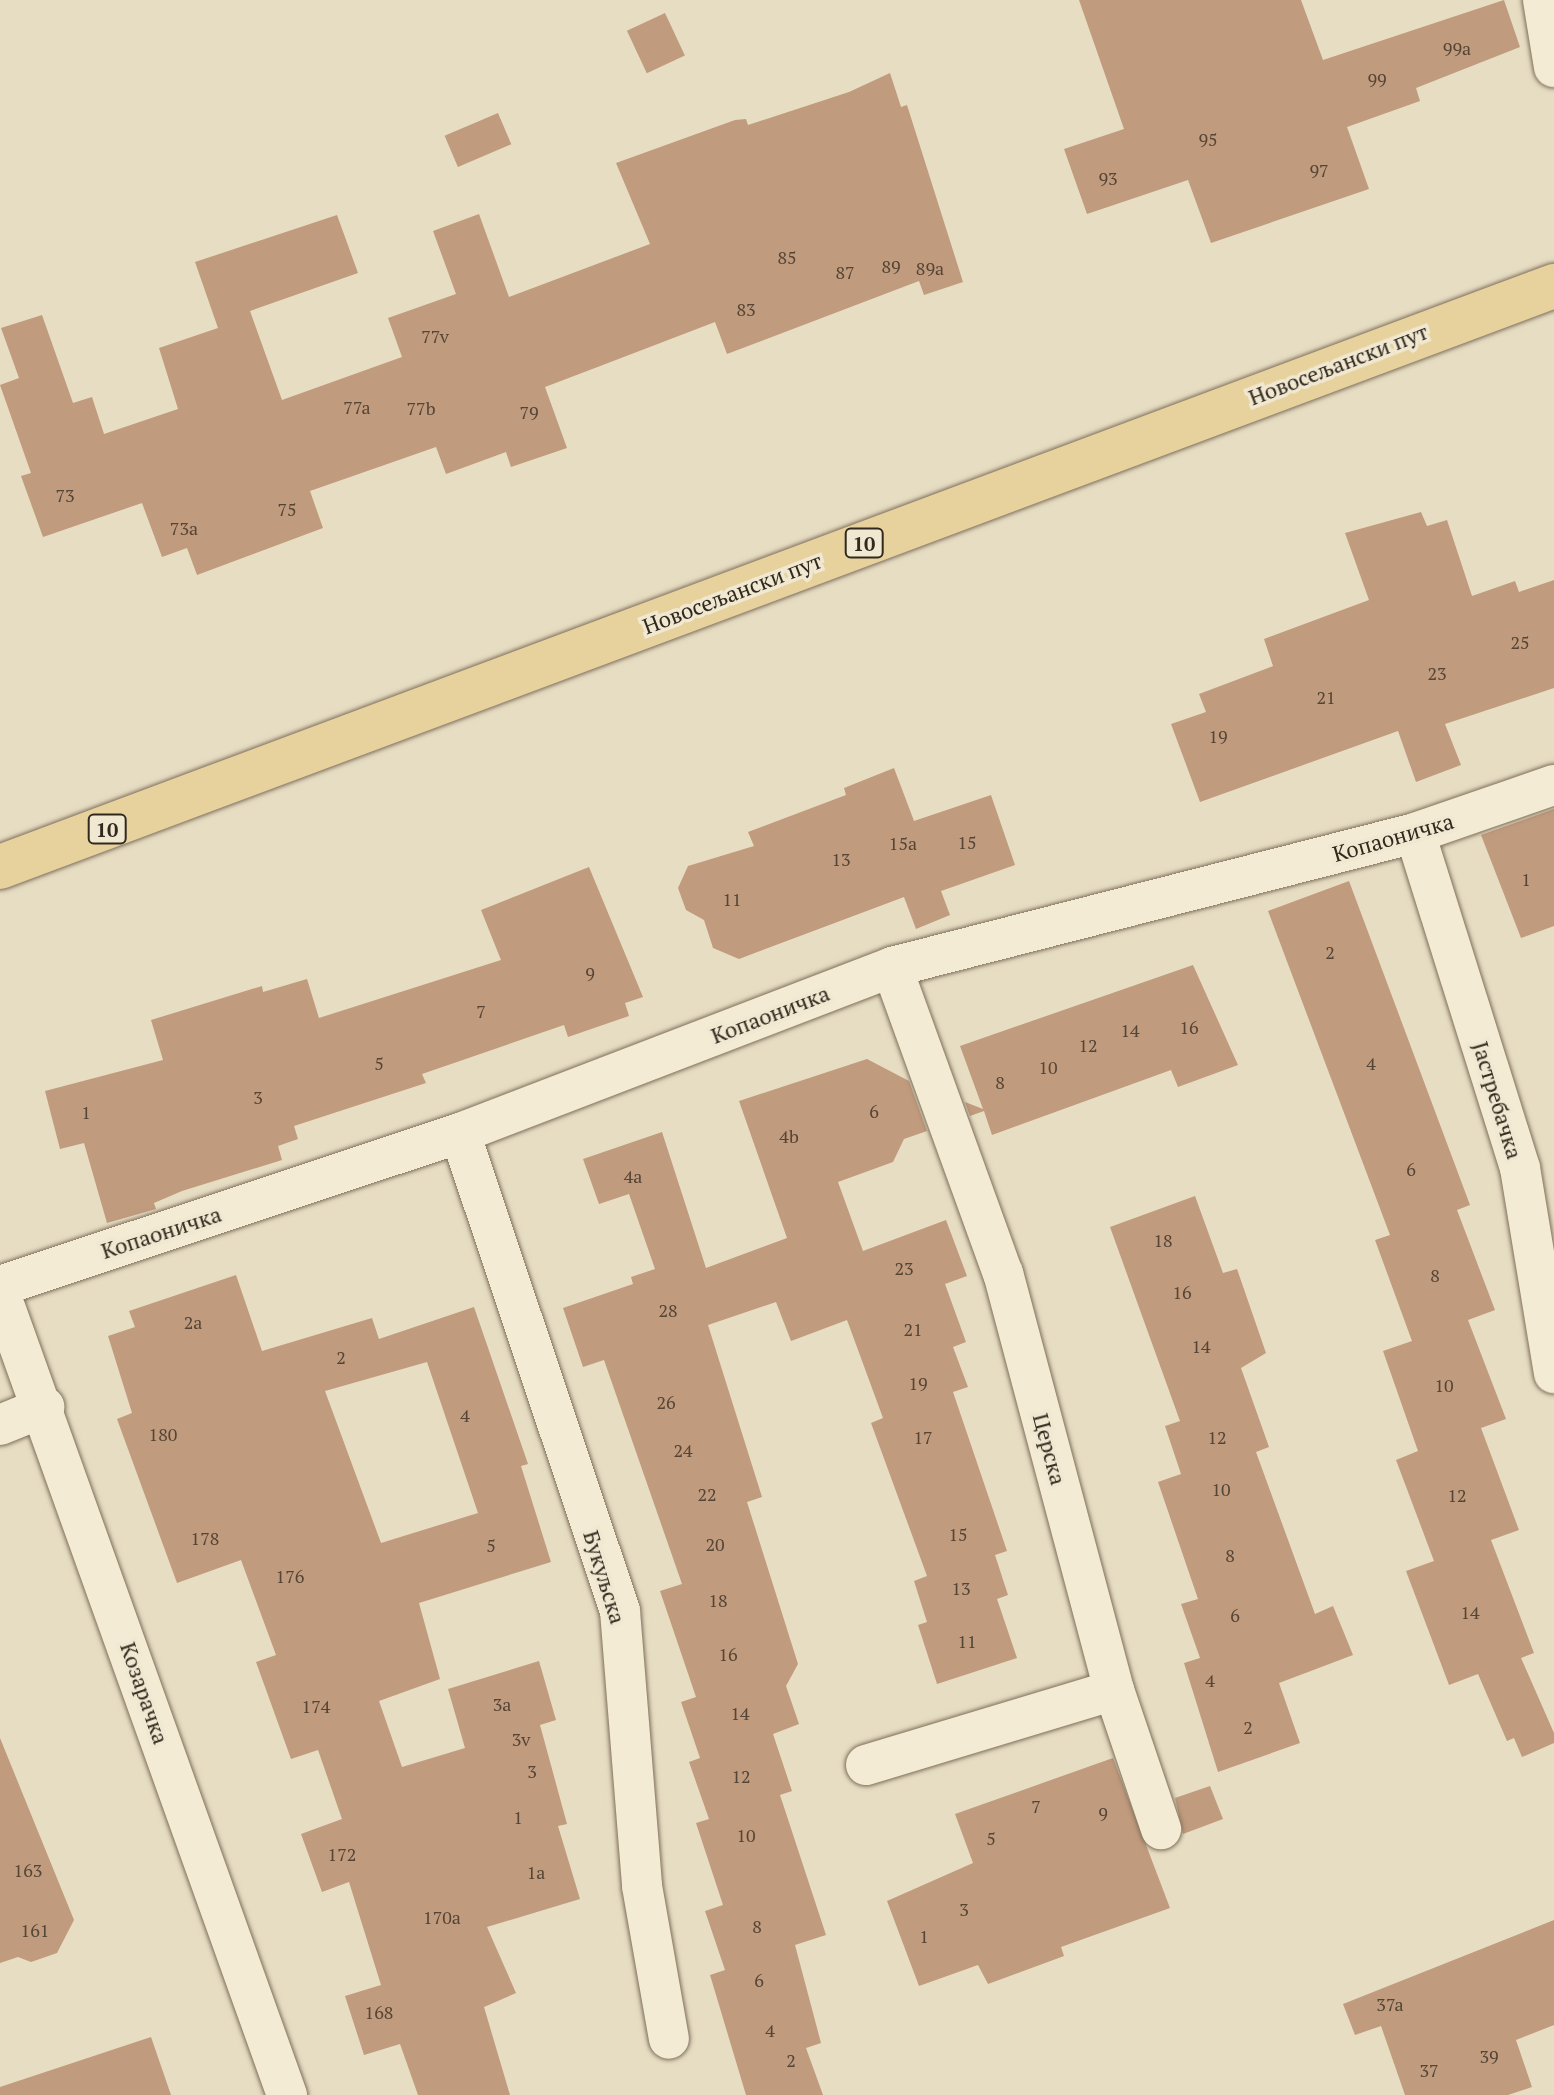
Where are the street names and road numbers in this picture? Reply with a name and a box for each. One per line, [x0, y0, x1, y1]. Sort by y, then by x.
street label: Новосељански пут [1245, 318, 1431, 410]
road number: 10 [844, 527, 884, 559]
street label: Новосељански пут [639, 547, 825, 639]
street label: Копаоничка [1330, 807, 1456, 867]
road number: 10 [87, 813, 127, 845]
street label: Копаоничка [707, 979, 833, 1049]
street label: Јастребачка [1468, 1038, 1528, 1162]
street label: Копаоничка [98, 1200, 224, 1264]
street label: Церска [1028, 1410, 1072, 1488]
street label: Букуљска [578, 1527, 632, 1627]
street label: Козарачка [115, 1639, 175, 1747]

